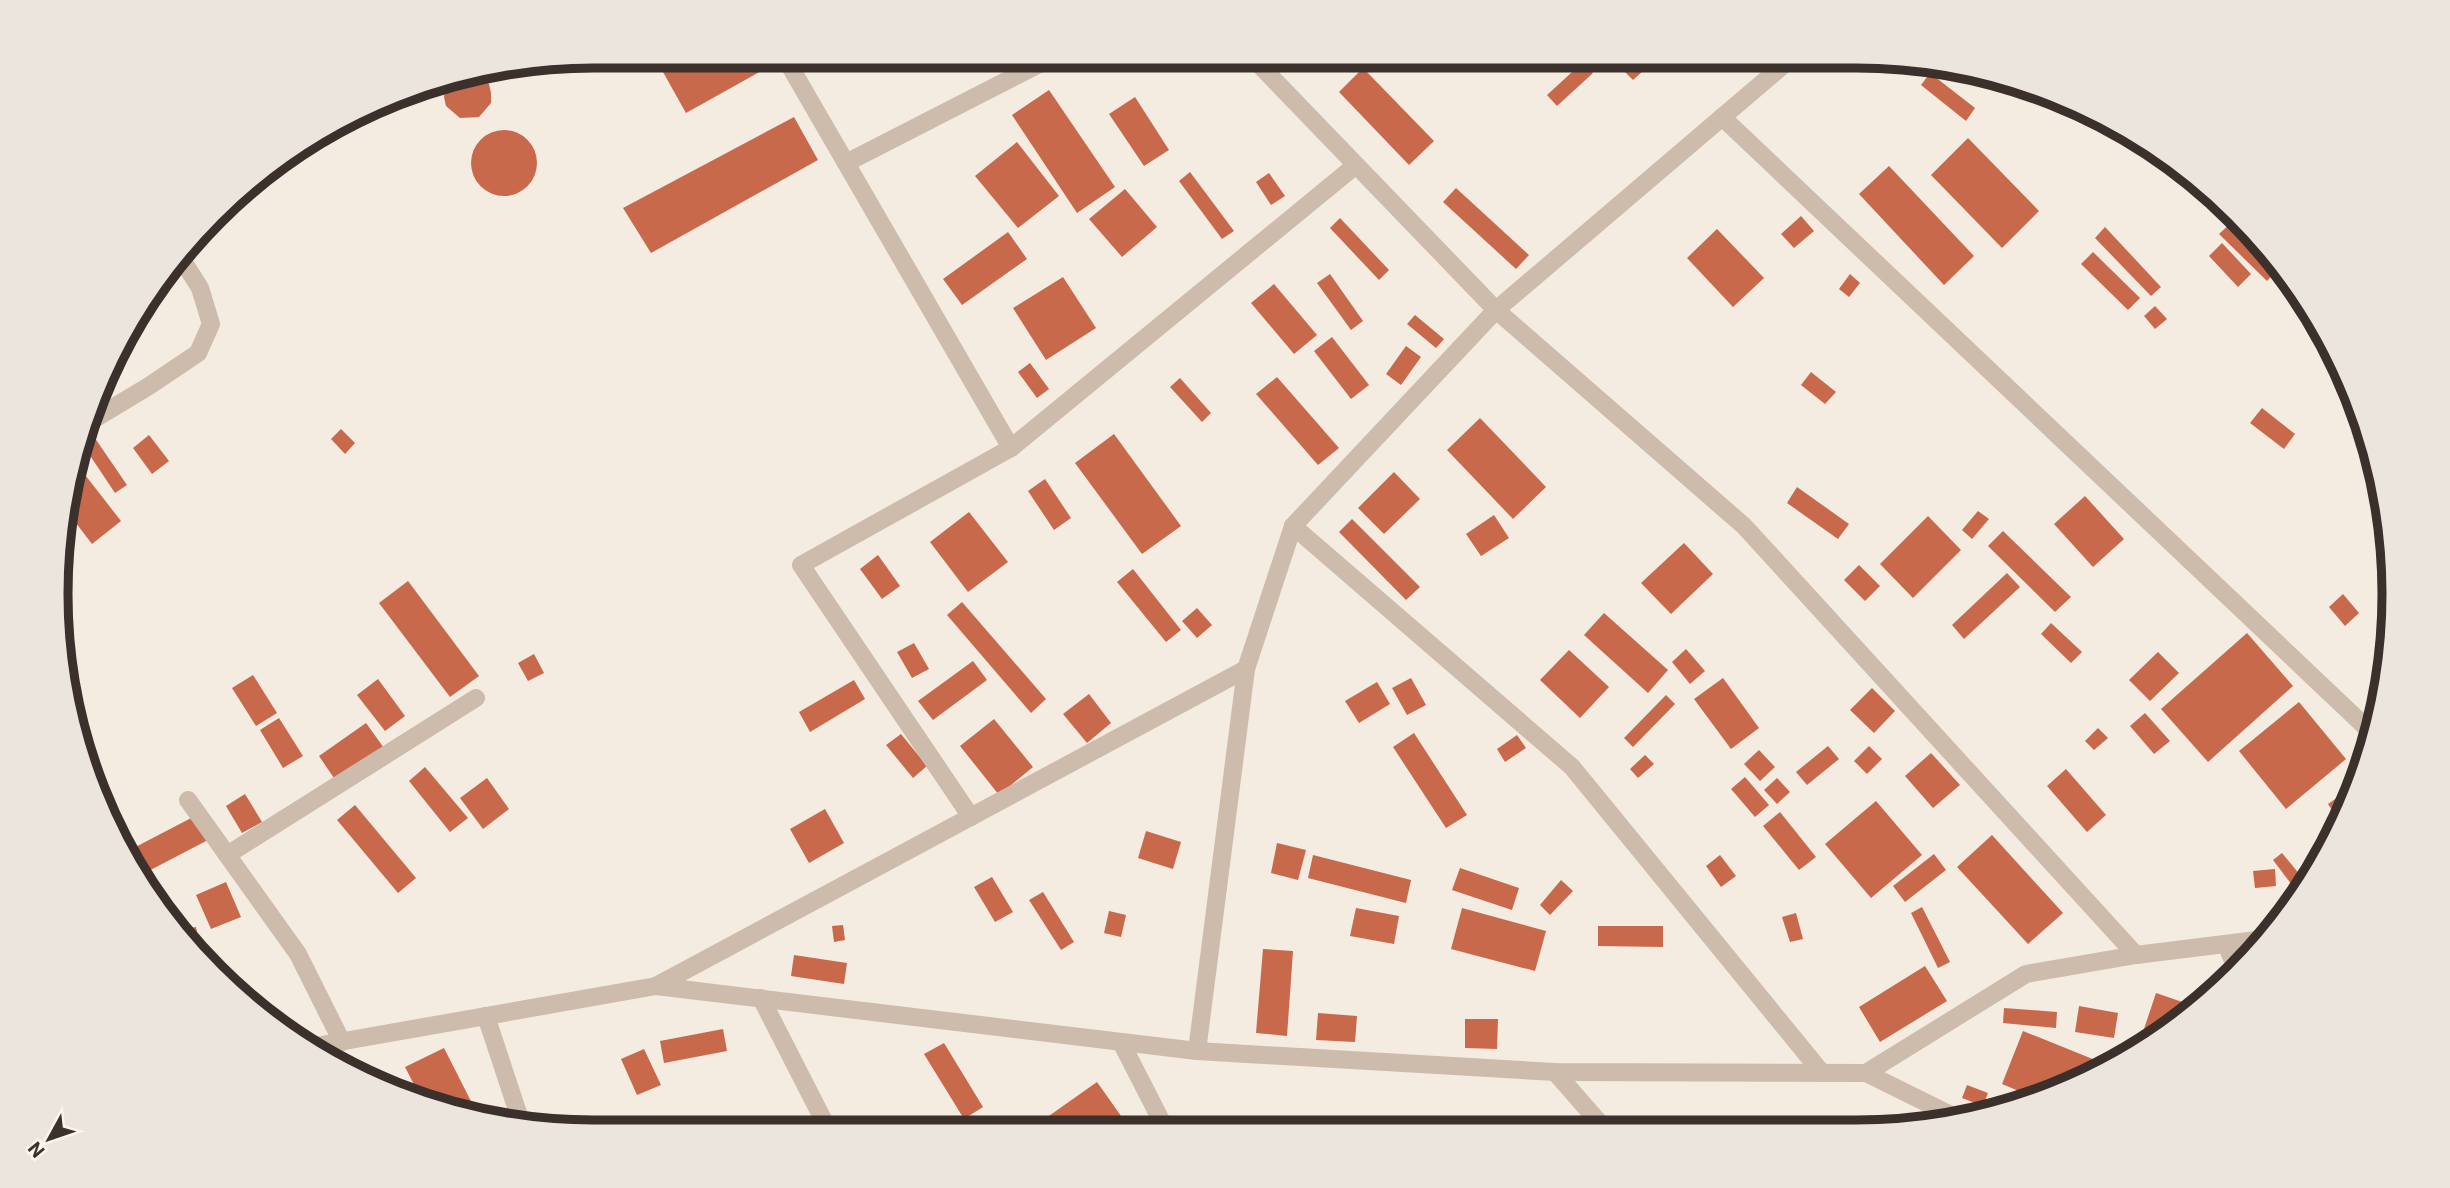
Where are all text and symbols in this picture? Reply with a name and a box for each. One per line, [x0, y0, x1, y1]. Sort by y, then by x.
north arrow [14, 1104, 84, 1174]
text: N [23, 1137, 49, 1162]

